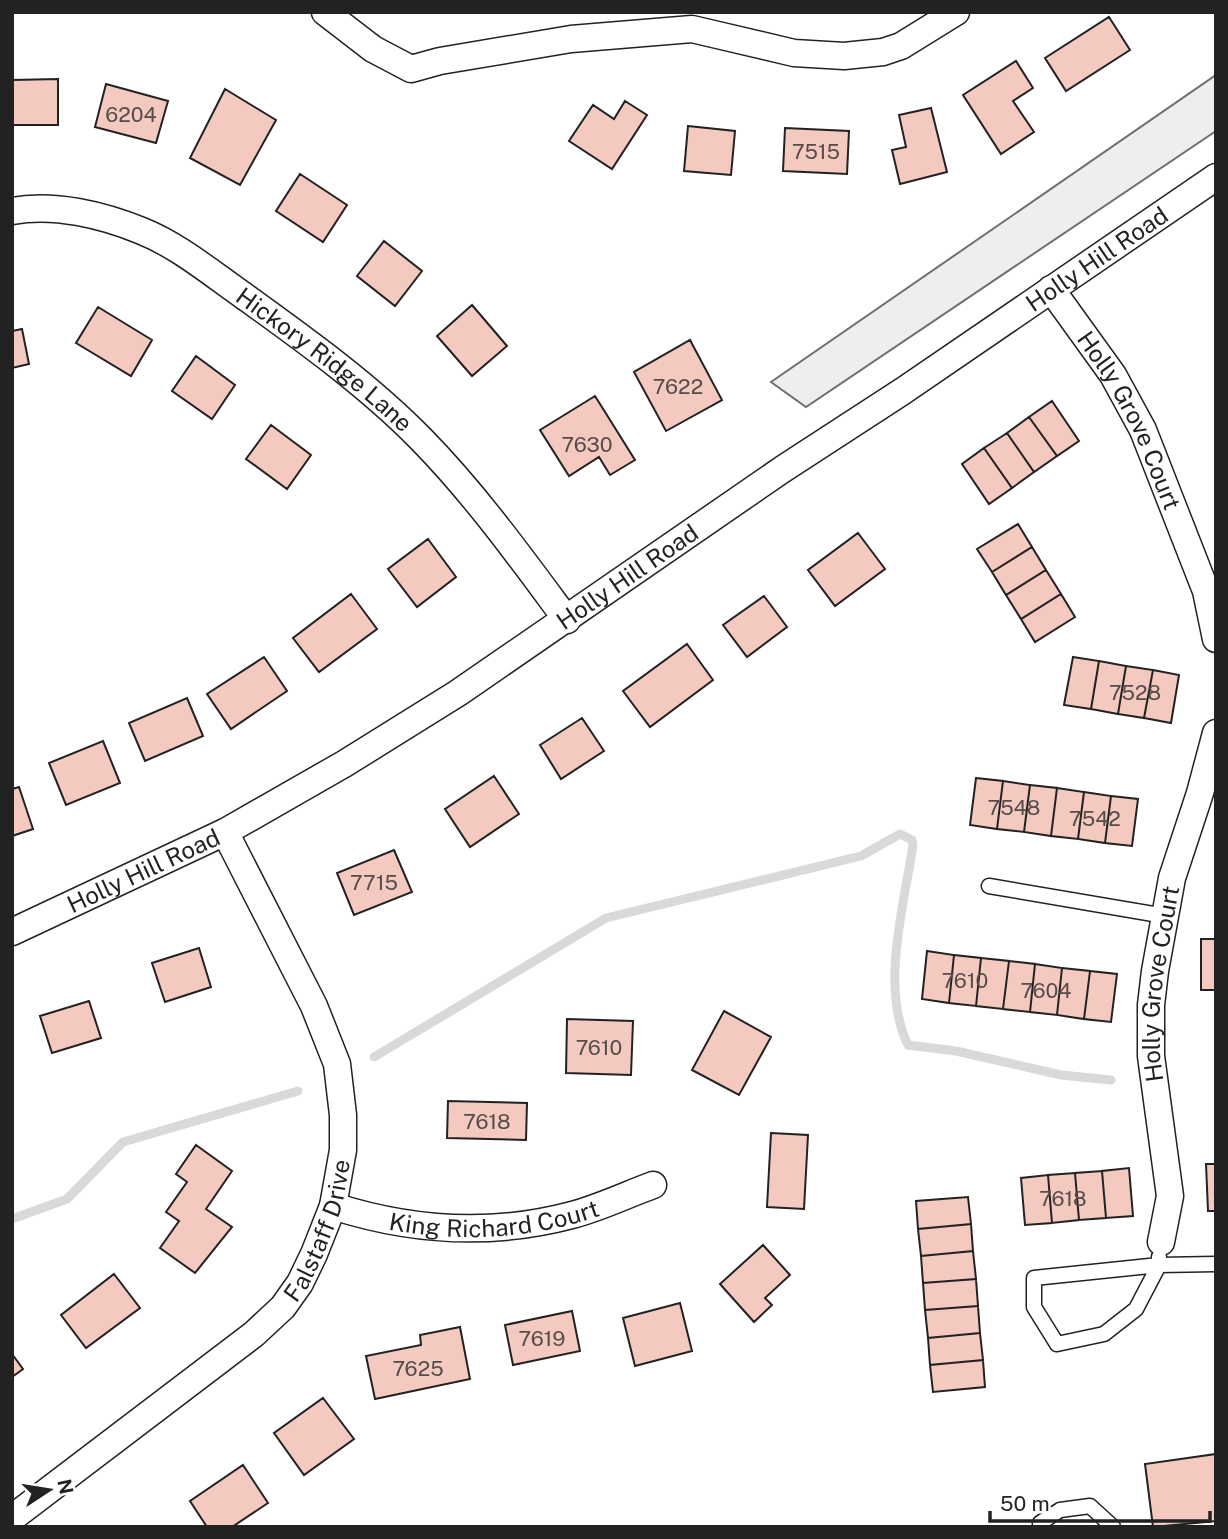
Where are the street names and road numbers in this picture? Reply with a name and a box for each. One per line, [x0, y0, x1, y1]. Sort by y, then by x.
street label: Holly Hill Road [1020, 200, 1173, 317]
street label: Hickory Ridge Lane [231, 281, 419, 437]
street label: Holly Grove Court [1072, 325, 1187, 514]
street label: Holly Hill Road [551, 518, 703, 635]
street label: Holly Hill Road [62, 823, 224, 918]
street label: Holly Grove Court [1136, 883, 1184, 1084]
street label: Falstaff Drive [278, 1157, 355, 1307]
street label: King Richard Court [387, 1194, 602, 1242]

